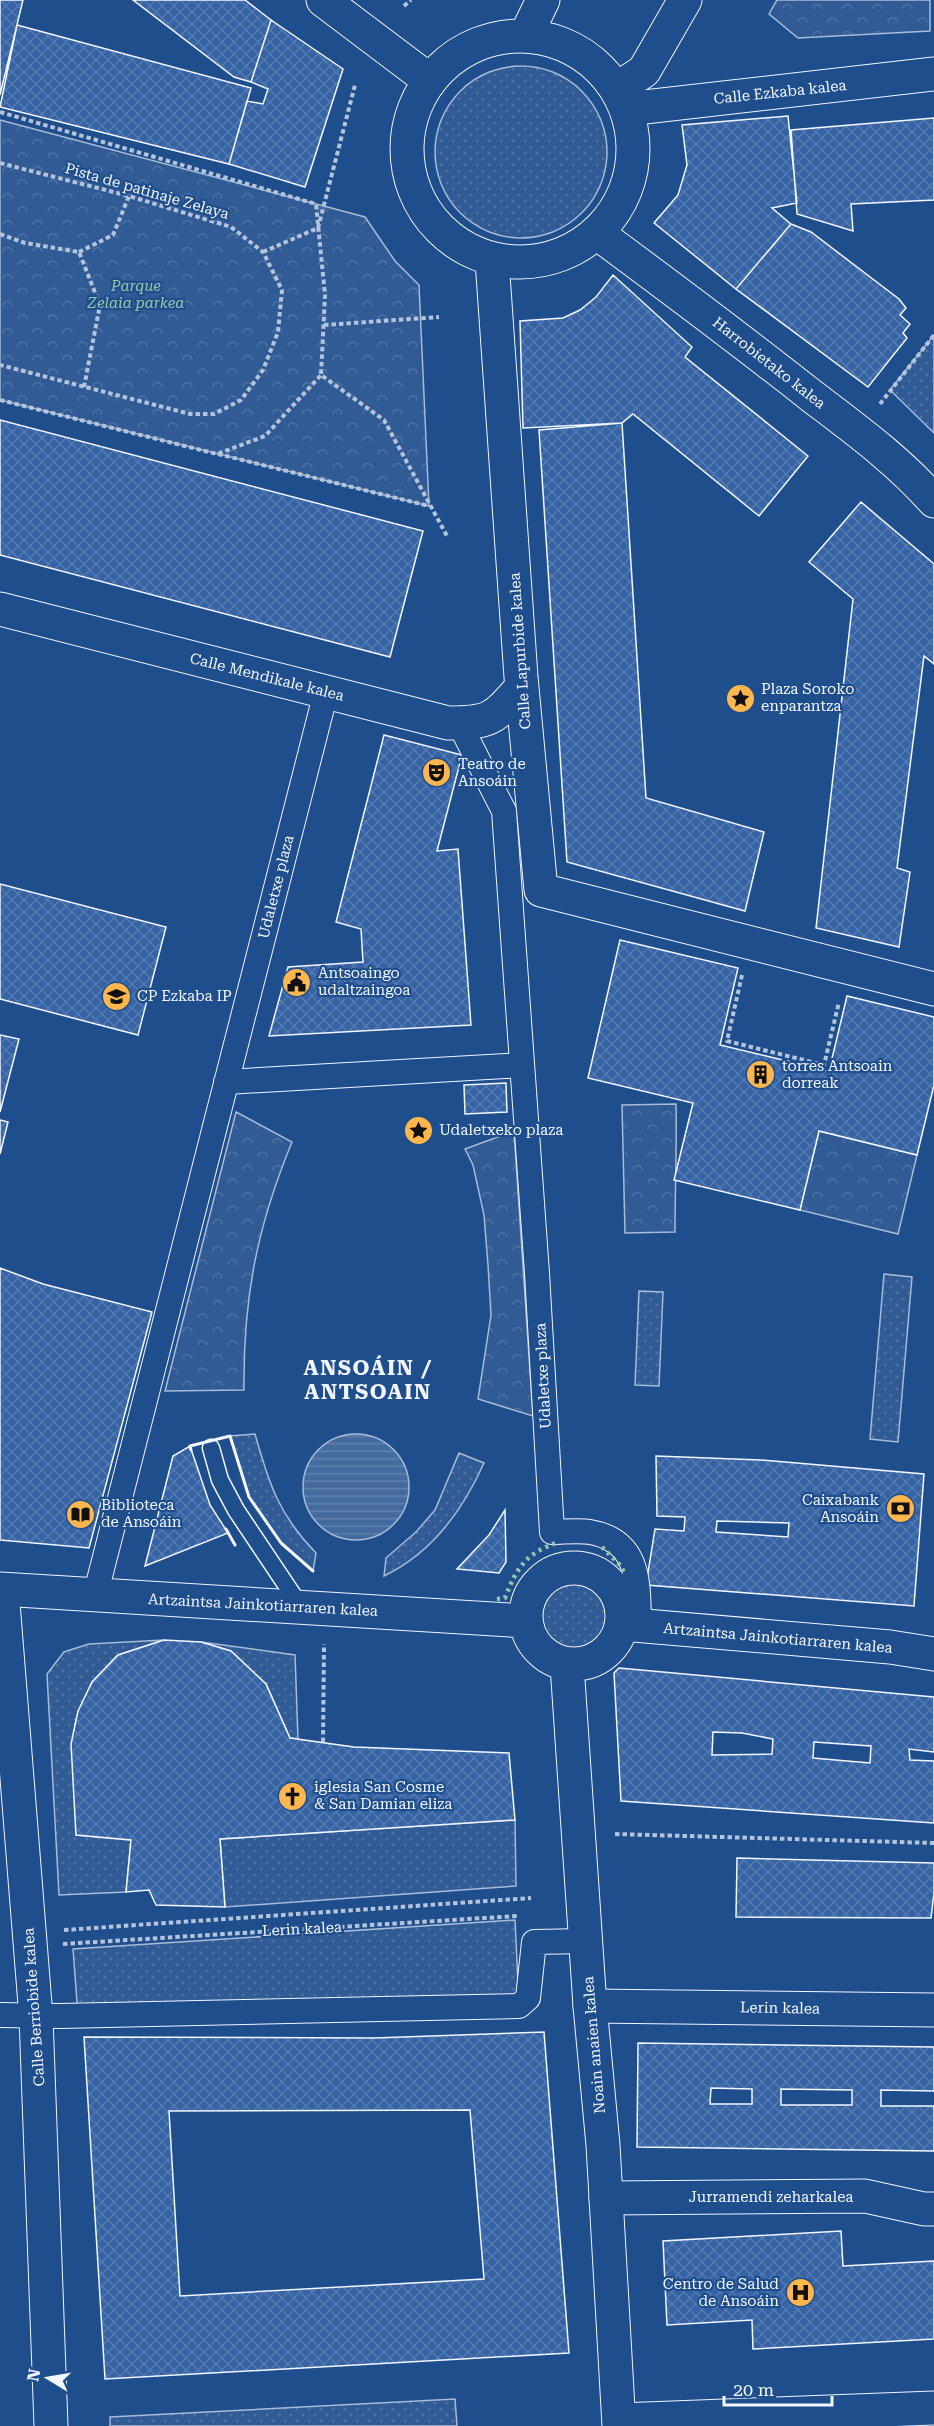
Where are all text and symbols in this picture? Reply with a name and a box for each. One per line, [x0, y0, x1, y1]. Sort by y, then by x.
street label: Calle Ezkaba kalea [713, 76, 847, 108]
street label: Pista de patinaje Zelaya [63, 159, 231, 223]
park label: Parque Zelaia parkea [87, 277, 184, 312]
street label: Harrobietako kalea [709, 313, 829, 413]
street label: Calle Lapurbide kalea [506, 572, 534, 730]
street label: Calle Mendikale kalea [188, 649, 346, 705]
place label: Plaza Soroko enparantza [761, 680, 855, 715]
place icon: Plaza Soroko enparantza [724, 682, 756, 714]
place label: Teatro de Ansoáin [458, 755, 526, 790]
theatre icon: Teatro de Ansoáin [421, 757, 453, 789]
street label: Udaletxe plaza [254, 833, 298, 941]
place label: Antsoaingo udaltzaingoa [318, 964, 410, 999]
public building icon: Antsoaingo udaltzaingoa [281, 966, 313, 998]
school or university icon: CP Ezkaba IP [100, 980, 132, 1012]
place label: CP Ezkaba IP [137, 987, 232, 1005]
place label: torres Antsoain dorreak [782, 1057, 893, 1092]
building icon: torres Antsoain dorreak [745, 1059, 777, 1091]
place icon: Udaletxeko plaza [402, 1114, 434, 1146]
place label: Udaletxeko plaza [439, 1121, 563, 1139]
street label: Udaletxe plaza [531, 1322, 555, 1430]
district label: ANSOÁIN / ANTSOAIN [303, 1355, 433, 1404]
place label: Caixabank Ansoáin [802, 1491, 879, 1526]
bank icon: Caixabank Ansoáin [884, 1493, 916, 1525]
place label: Biblioteca de Ansoáin [101, 1496, 182, 1531]
library icon: Biblioteca de Ansoáin [64, 1498, 96, 1530]
street label: Artzaintsa Jainkotiarraren kalea [148, 1590, 378, 1620]
street label: Artzaintsa Jainkotiarraren kalea [663, 1619, 893, 1657]
place label: iglesia San Cosme & San Damian eliza [314, 1778, 452, 1813]
church icon: iglesia San Cosme & San Damian eliza [277, 1780, 309, 1812]
street label: Lerin kalea [262, 1918, 342, 1940]
street label: Calle Berriobide kalea [19, 1927, 49, 2087]
street label: Noain anaien kalea [579, 1976, 609, 2114]
street label: Lerin kalea [740, 1998, 820, 2018]
street label: Jurramendi zeharkalea [689, 2188, 853, 2206]
place label: Centro de Salud de Ansoáin [663, 2275, 779, 2310]
hospital icon: Centro de Salud de Ansoáin [784, 2277, 816, 2309]
north arrow [18, 2348, 78, 2408]
text: N [23, 2367, 44, 2383]
scale bar [724, 2369, 832, 2407]
text: 20 m [733, 2379, 774, 2400]

